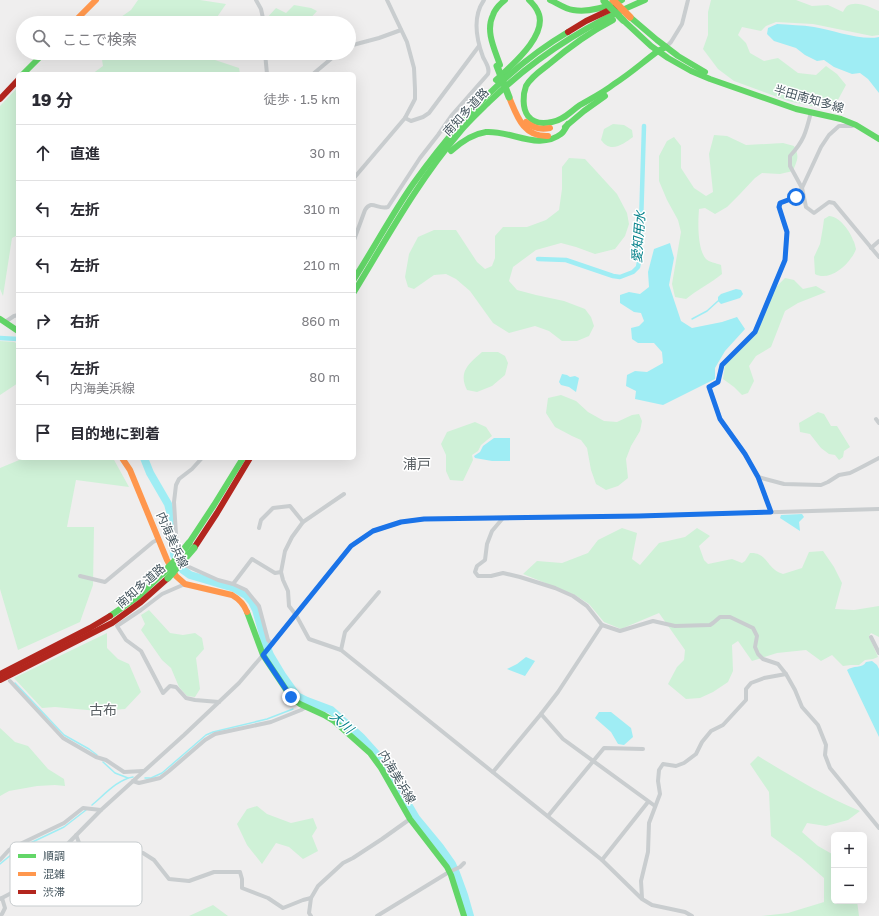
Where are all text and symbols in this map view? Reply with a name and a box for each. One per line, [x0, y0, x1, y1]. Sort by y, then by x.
search box [16, 16, 356, 60]
icon: search [30, 27, 52, 49]
text: ここで検索 [62, 30, 137, 48]
street label: 半田南知多線 [772, 81, 846, 116]
street label: 南知多道路 [440, 85, 492, 139]
text: 19 分 [32, 89, 73, 110]
text: 徒歩 · 1.5 km [264, 91, 340, 107]
icon: ahead [32, 142, 54, 164]
text: 直進 [70, 144, 100, 162]
text: 30 m [310, 145, 340, 161]
route start [787, 188, 805, 206]
icon: left [32, 198, 54, 220]
text: 左折 [70, 200, 100, 218]
text: 310 m [303, 201, 340, 217]
water label: 愛知用水 [628, 209, 648, 264]
icon: left [32, 254, 54, 276]
text: 左折 [70, 256, 100, 274]
text: 210 m [303, 257, 340, 273]
icon: right [32, 310, 54, 332]
text: 右折 [70, 312, 100, 330]
text: 860 m [301, 313, 340, 329]
text: 左折 [70, 359, 100, 377]
icon: left [32, 366, 54, 388]
text: 80 m [309, 369, 340, 385]
text: 内海美浜線 [70, 380, 135, 396]
icon: arrive [32, 422, 54, 444]
text: 目的地に到着 [70, 424, 160, 442]
district label: 浦戸 [403, 455, 431, 472]
street label: 内海美浜線 [153, 509, 192, 570]
street label: 南知多道路 [113, 560, 168, 611]
route end [282, 688, 300, 706]
district label: 古布 [89, 701, 117, 718]
water label: 大川 [327, 707, 358, 738]
street label: 内海美浜線 [376, 747, 419, 806]
map controls [831, 832, 867, 904]
button: + [831, 832, 867, 868]
legend [10, 842, 142, 906]
text: 順調 [43, 849, 65, 862]
text: 混雑 [43, 867, 65, 880]
button: − [831, 868, 867, 904]
text: 渋滞 [43, 885, 65, 898]

